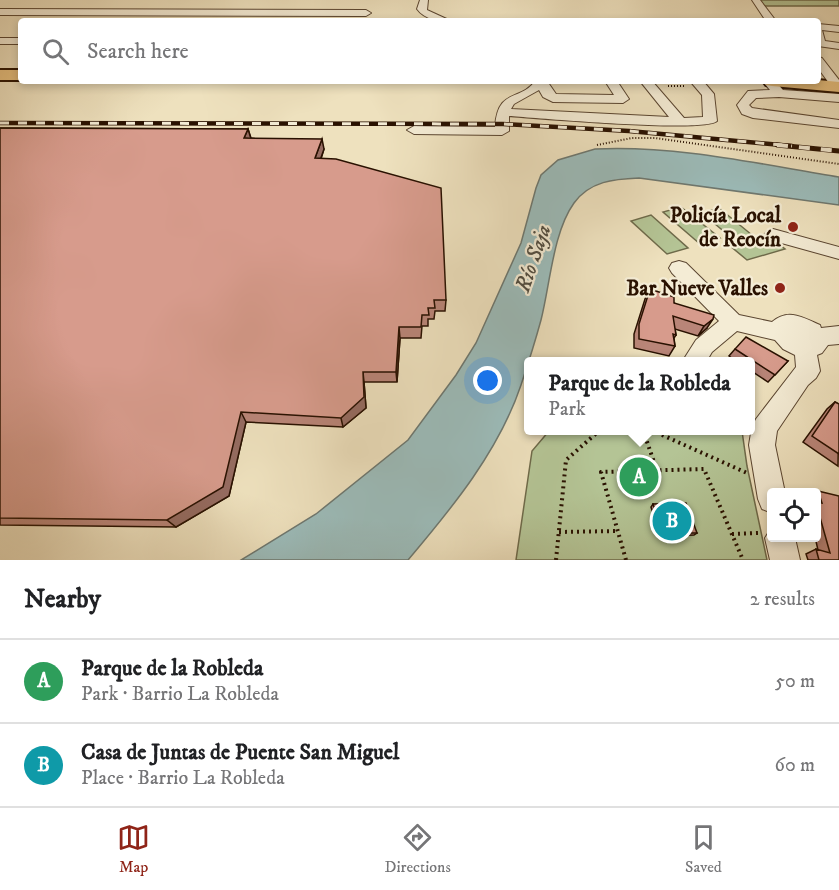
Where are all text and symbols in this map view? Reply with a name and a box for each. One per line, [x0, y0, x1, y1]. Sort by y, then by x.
search box [18, 18, 821, 84]
icon: search [39, 35, 72, 68]
text: Search here [87, 38, 189, 65]
place label: Policía Local de Reocín [670, 203, 782, 253]
marker: Policía Local de Reocín [786, 220, 800, 234]
water label: Río Saja [509, 221, 558, 297]
place label: Bar Nueve Valles [626, 276, 768, 302]
marker: Bar Nueve Valles [773, 281, 787, 295]
popup [524, 357, 755, 435]
your location [473, 366, 502, 395]
text: Parque de la Robleda [548, 370, 731, 397]
text: Park [548, 397, 586, 422]
pin: A [620, 454, 658, 500]
map controls [767, 488, 821, 542]
button: locate [767, 488, 821, 542]
pin: B [652, 498, 692, 544]
text: Nearby [24, 583, 101, 616]
text: 2 results [750, 587, 815, 612]
text: Parque de la Robleda [81, 655, 263, 682]
text: A [37, 669, 50, 694]
text: 50 m [775, 669, 815, 694]
text: Park · Barrio La Robleda [81, 682, 279, 707]
text: Casa de Juntas de Puente San Miguel [81, 739, 399, 766]
text: B [37, 753, 50, 778]
text: 60 m [775, 753, 815, 778]
text: Place · Barrio La Robleda [81, 766, 285, 791]
tab: Map [117, 821, 150, 877]
tab: Directions [384, 821, 451, 877]
tab: Saved [685, 821, 722, 877]

